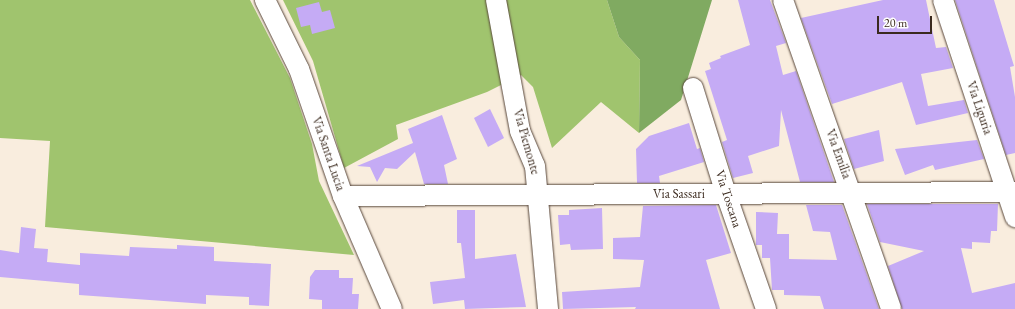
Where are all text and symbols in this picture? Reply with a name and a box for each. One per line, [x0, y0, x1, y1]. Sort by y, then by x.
scale bar [879, 8, 934, 34]
text: 20 m [884, 15, 907, 31]
street label: Via Liguria [963, 79, 995, 137]
street label: Via Piemonte [509, 107, 543, 177]
street label: Via Santa Lucia [308, 115, 348, 193]
street label: Via Emilia [822, 127, 854, 181]
street label: Via Toscana [711, 168, 745, 230]
street label: Via Sassari [653, 186, 705, 202]

